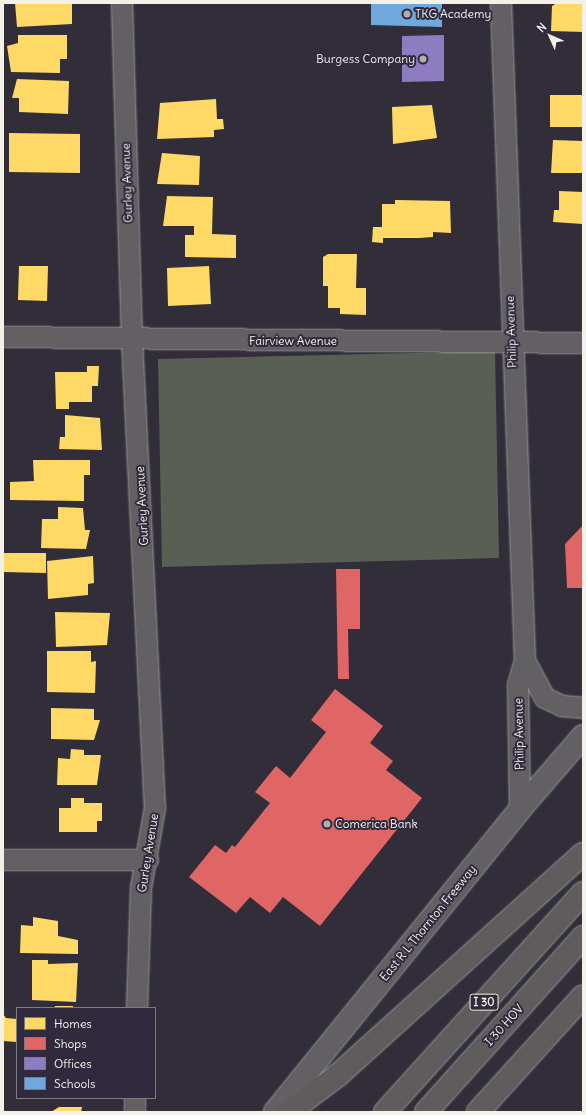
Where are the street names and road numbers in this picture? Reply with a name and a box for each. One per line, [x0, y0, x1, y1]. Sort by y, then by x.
street label: Gurley Avenue [118, 143, 136, 223]
street label: Philip Avenue [503, 296, 519, 368]
street label: Fairview Avenue [249, 334, 337, 348]
street label: Gurley Avenue [133, 466, 151, 546]
street label: Philip Avenue [511, 698, 527, 770]
street label: Gurley Avenue [135, 813, 161, 893]
street label: East R L Thornton Freeway [377, 862, 479, 984]
road number: I 30 [469, 993, 499, 1011]
street label: I 30 HOV [482, 1001, 526, 1049]

